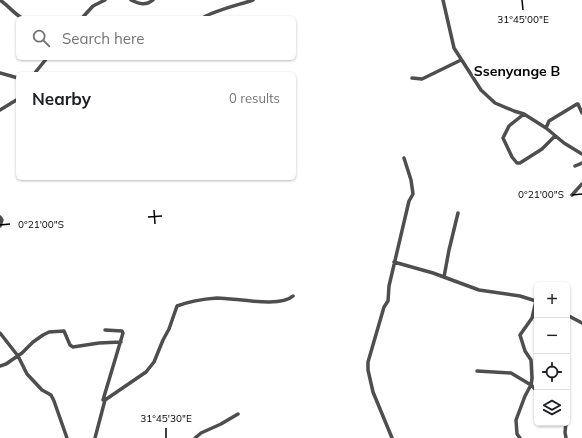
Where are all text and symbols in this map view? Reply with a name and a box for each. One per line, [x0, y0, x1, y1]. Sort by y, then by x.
text: 31°45'00"E [497, 13, 549, 26]
search box [16, 16, 296, 60]
icon: search [30, 27, 52, 49]
text: Search here [62, 29, 144, 48]
district label: Ssenyange B [474, 62, 561, 80]
text: Nearby [32, 88, 91, 109]
text: 0 results [229, 90, 280, 106]
text: 0°21'00"S [518, 188, 564, 201]
text: 0°21'00"S [18, 218, 64, 231]
map controls [534, 282, 570, 426]
button: + [534, 282, 570, 318]
button: − [534, 318, 570, 354]
button: locate [534, 354, 570, 390]
button: layers [534, 390, 570, 426]
text: 31°45'30"E [140, 412, 192, 425]

